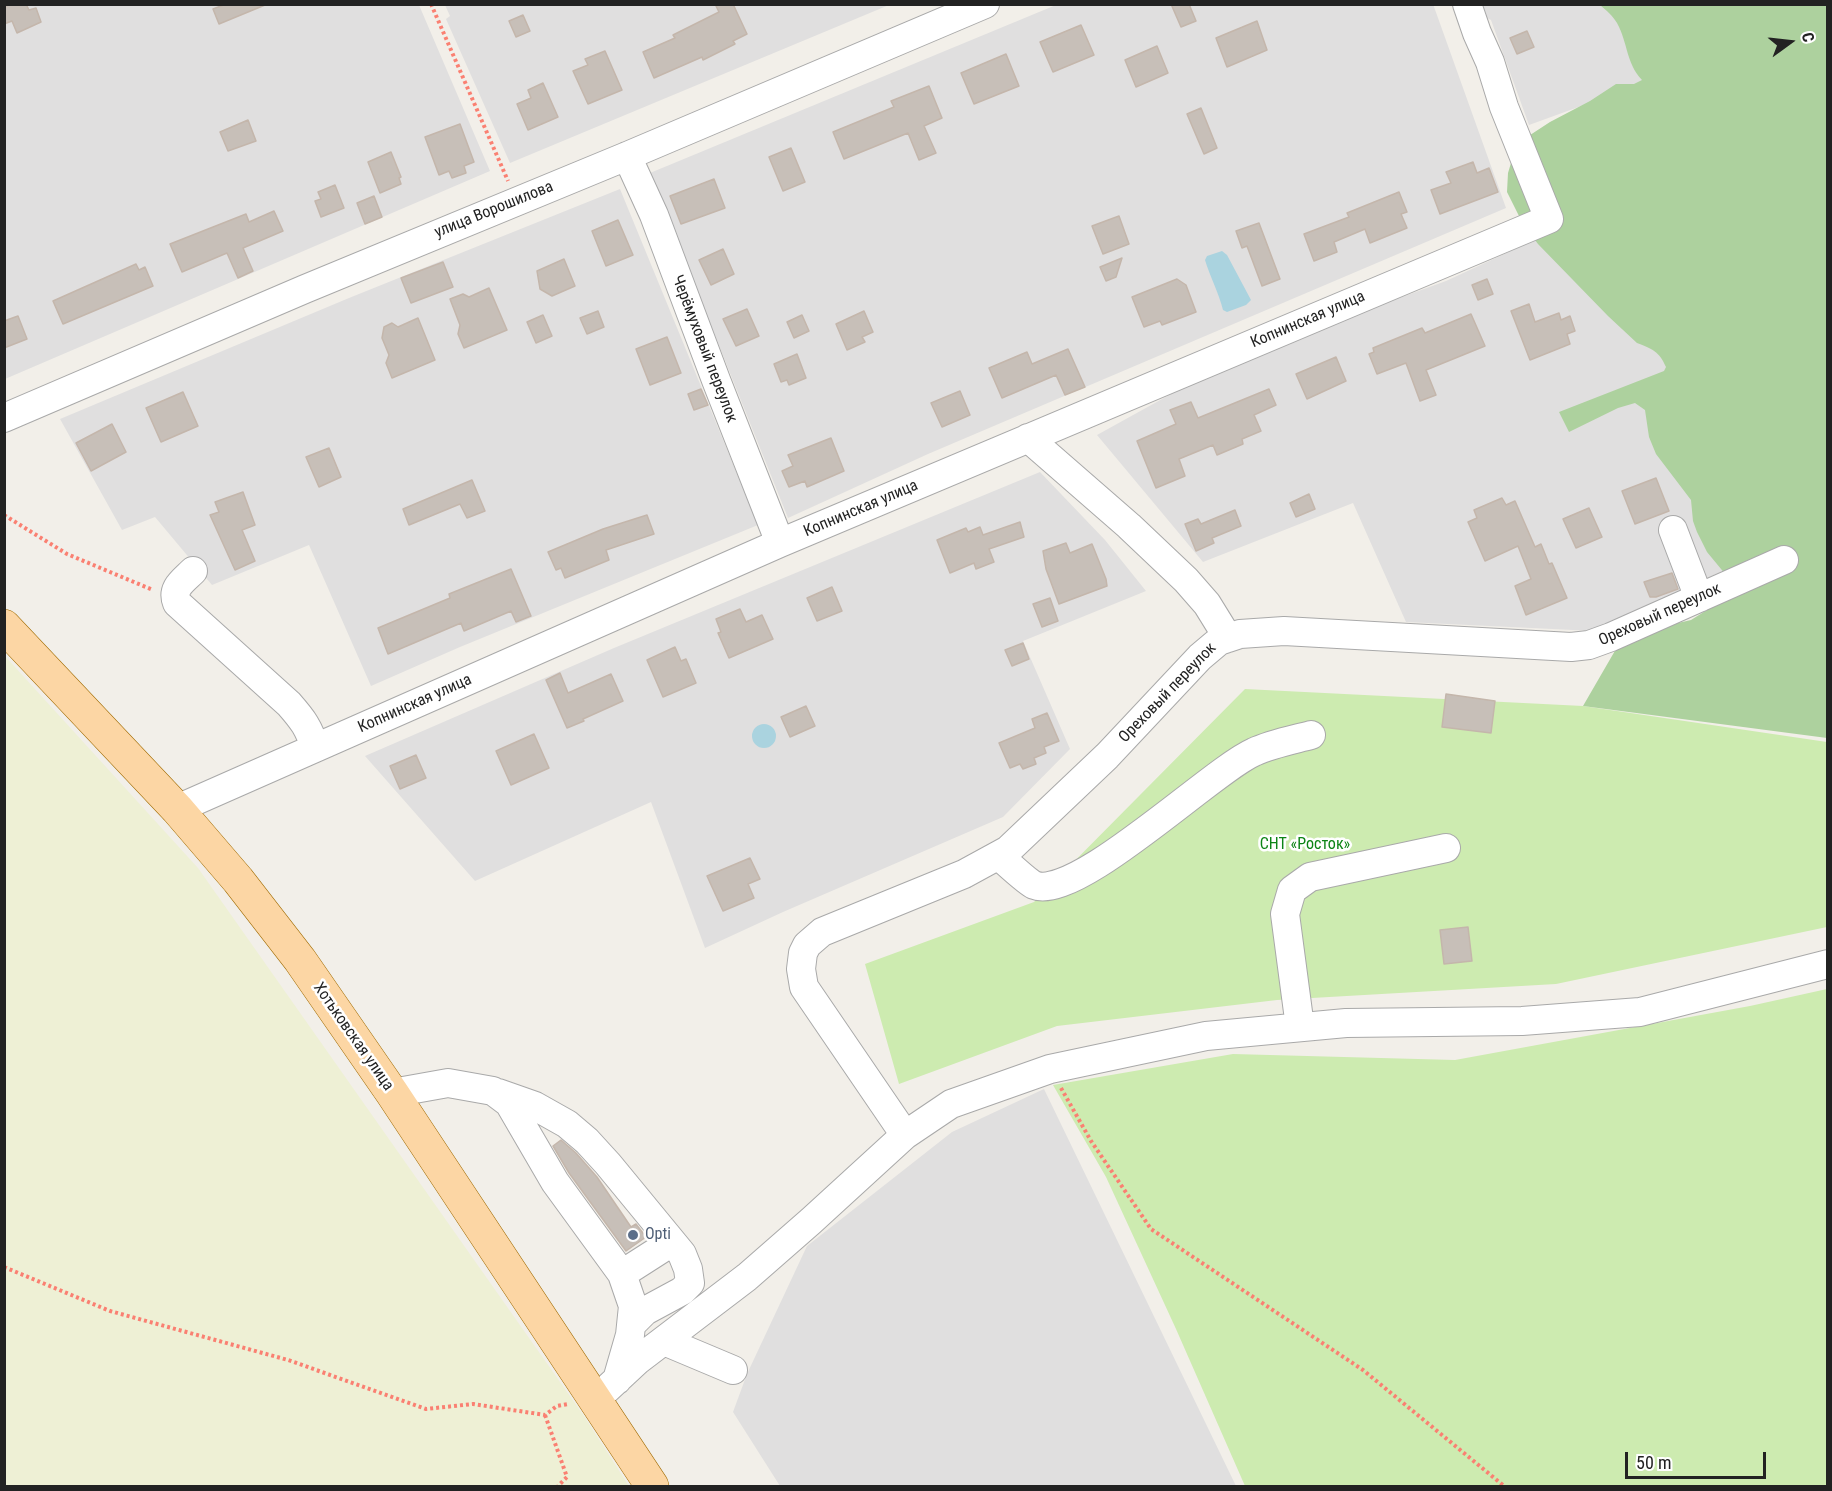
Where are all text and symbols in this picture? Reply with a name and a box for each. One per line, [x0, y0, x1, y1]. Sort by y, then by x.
north arrow [1760, 12, 1820, 72]
text: С [1798, 30, 1818, 44]
street label: улица Ворошилова [432, 177, 556, 243]
street label: Черёмуховый переулок [667, 273, 741, 425]
street label: Копнинская улица [1248, 287, 1368, 353]
street label: Копнинская улица [801, 476, 921, 542]
street label: Ореховый переулок [1596, 579, 1724, 651]
street label: Ореховый переулок [1115, 639, 1221, 747]
street label: Копнинская улица [355, 670, 475, 738]
park label: СНТ «Росток» [1260, 835, 1350, 855]
street label: Хотьковская улица [309, 979, 397, 1095]
place label: Opti [645, 1225, 671, 1245]
marker: Opti [626, 1228, 640, 1242]
scale bar [1628, 1440, 1769, 1478]
text: 50 m [1636, 1452, 1671, 1473]

